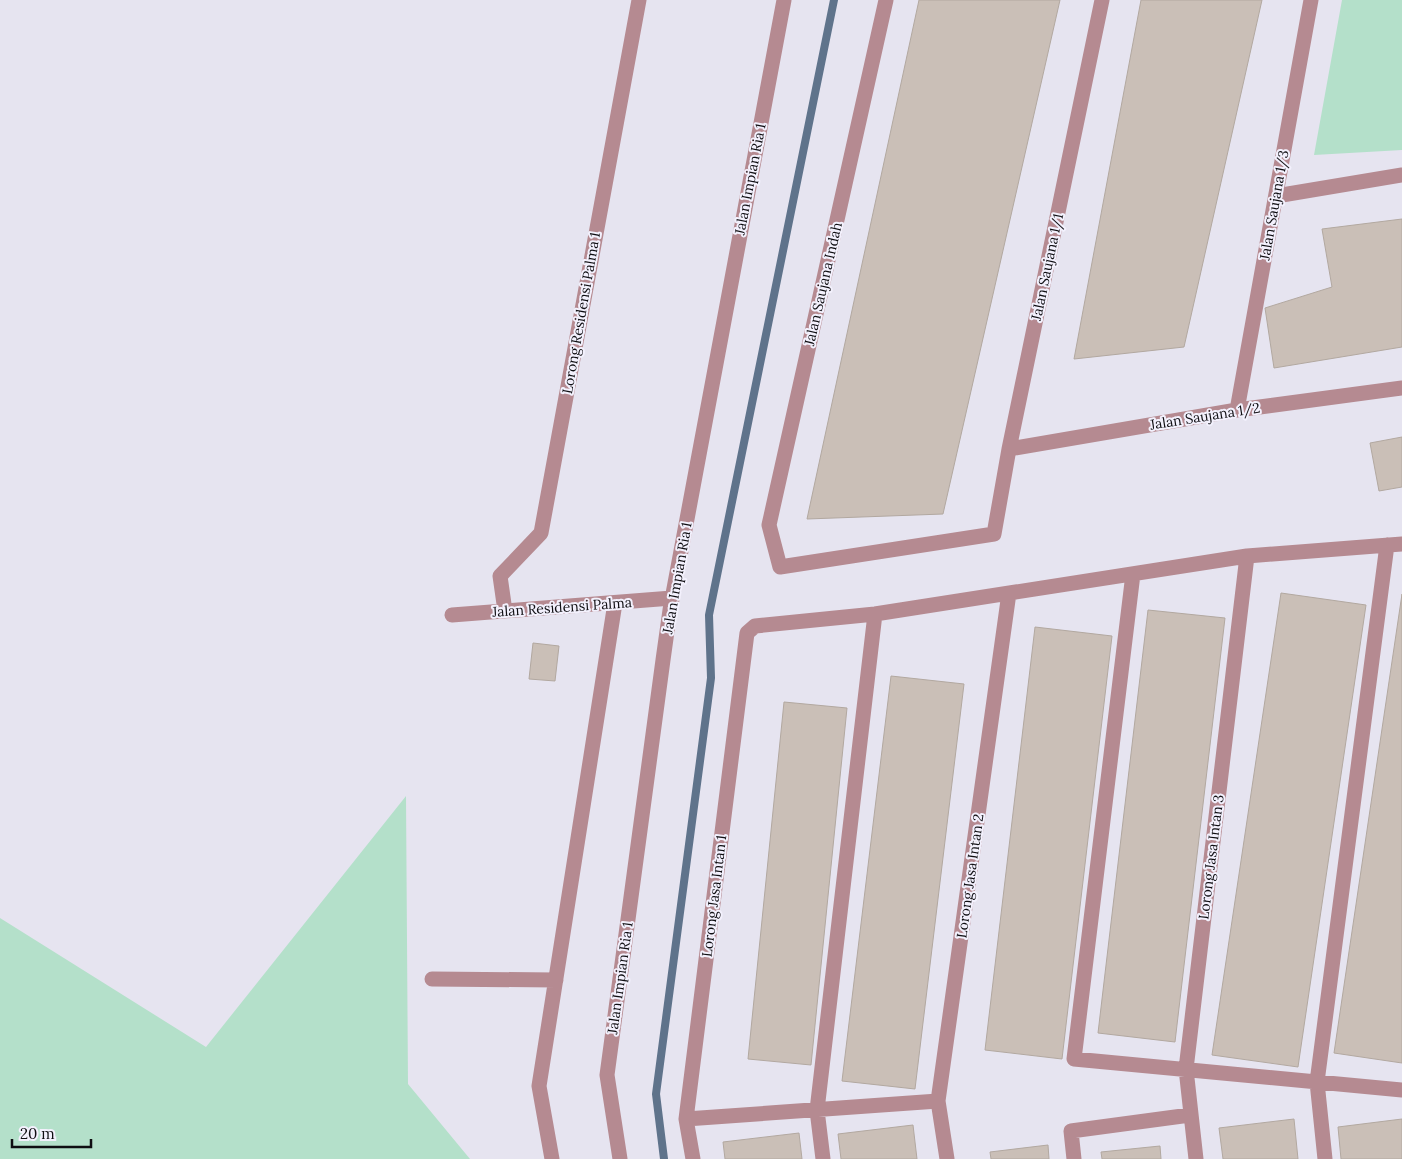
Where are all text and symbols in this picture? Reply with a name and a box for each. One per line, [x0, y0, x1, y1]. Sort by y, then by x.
street label: Jalan Impian Ria 1 [730, 122, 770, 237]
street label: Jalan Saujana 1/3 [1255, 148, 1293, 262]
street label: Jalan Saujana 1/1 [1027, 212, 1067, 323]
street label: Jalan Saujana Indah [800, 220, 846, 348]
street label: Lorong Residensi Palma 1 [558, 231, 604, 395]
street label: Jalan Saujana 1/2 [1148, 398, 1261, 434]
street label: Jalan Impian Ria 1 [658, 521, 696, 636]
street label: Jalan Residensi Palma [491, 593, 632, 621]
street label: Lorong Jasa Intan 3 [1194, 793, 1228, 920]
street label: Lorong Jasa Intan 2 [952, 813, 988, 939]
street label: Lorong Jasa Intan 1 [698, 834, 730, 958]
street label: Jalan Impian Ria 1 [603, 921, 637, 1036]
scale bar [12, 1116, 91, 1148]
text: 20 m [20, 1124, 55, 1143]

